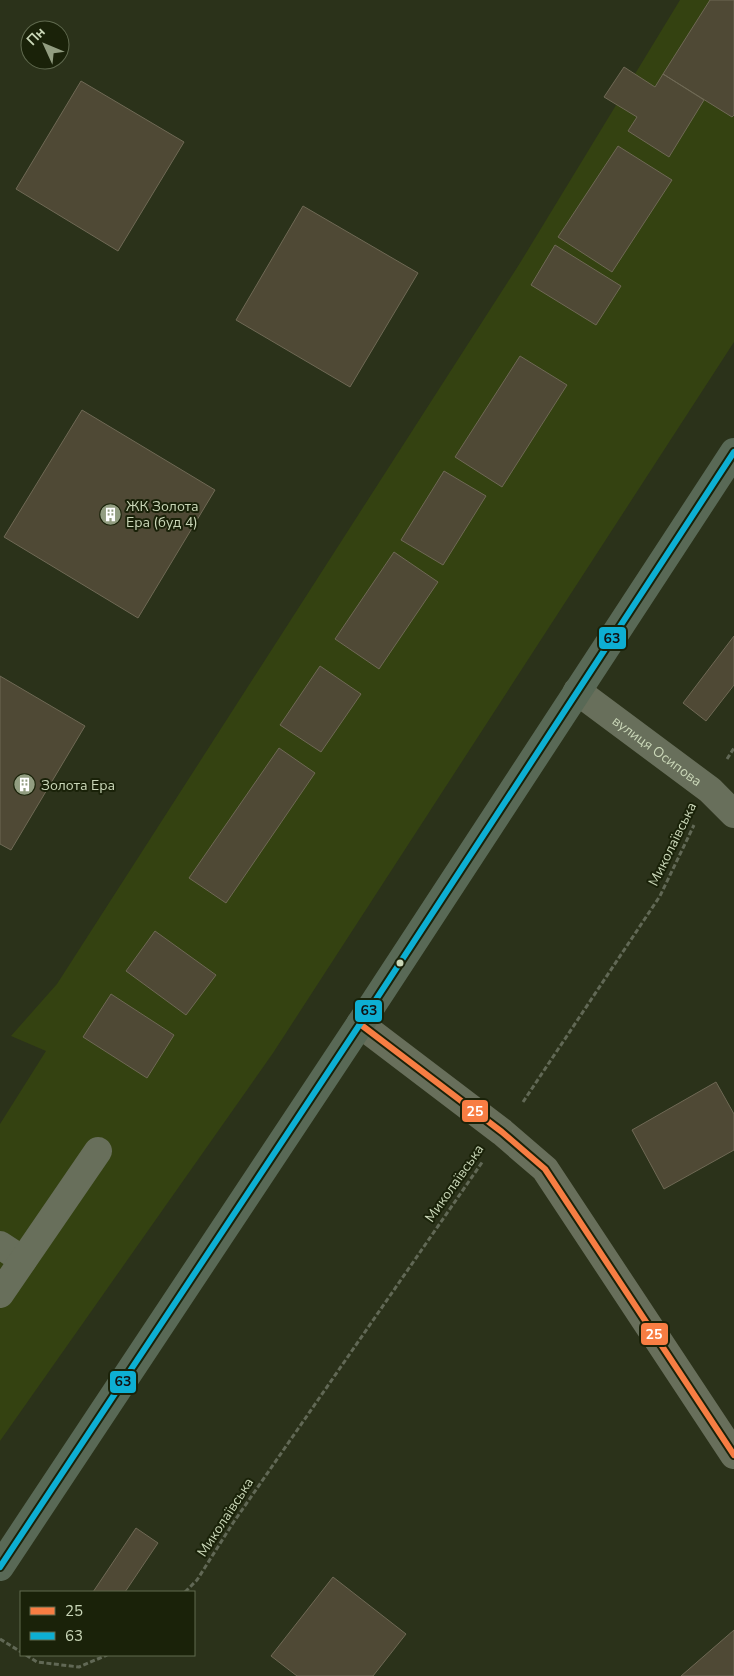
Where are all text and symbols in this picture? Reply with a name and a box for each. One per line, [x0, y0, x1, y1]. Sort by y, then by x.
north arrow [20, 20, 70, 70]
text: Пн [22, 23, 50, 50]
place label: ЖК Золота Ера (буд 4) [126, 497, 199, 532]
building icon: ЖК Золота Ера (буд 4) [98, 502, 122, 526]
line badge: 63 [598, 626, 627, 650]
text: 63 [604, 629, 620, 648]
street label: вулиця Осипова [608, 711, 706, 791]
building icon: Золота Ера [13, 773, 37, 797]
place label: Золота Ера [41, 776, 115, 795]
street label: Миколаївська [644, 799, 701, 889]
unlabelled marker [395, 958, 405, 968]
line badge: 63 [354, 999, 383, 1023]
text: 63 [361, 1001, 377, 1020]
line badge: 25 [461, 1099, 489, 1123]
text: 25 [467, 1102, 483, 1121]
street label: Миколаївська [421, 1141, 488, 1226]
line badge: 25 [640, 1322, 669, 1346]
text: 25 [646, 1325, 662, 1344]
line badge: 63 [109, 1370, 137, 1394]
text: 63 [115, 1372, 131, 1391]
street label: Миколаївська [193, 1474, 258, 1561]
legend [20, 1591, 195, 1656]
text: 25 [65, 1601, 83, 1621]
text: 63 [65, 1626, 83, 1646]

